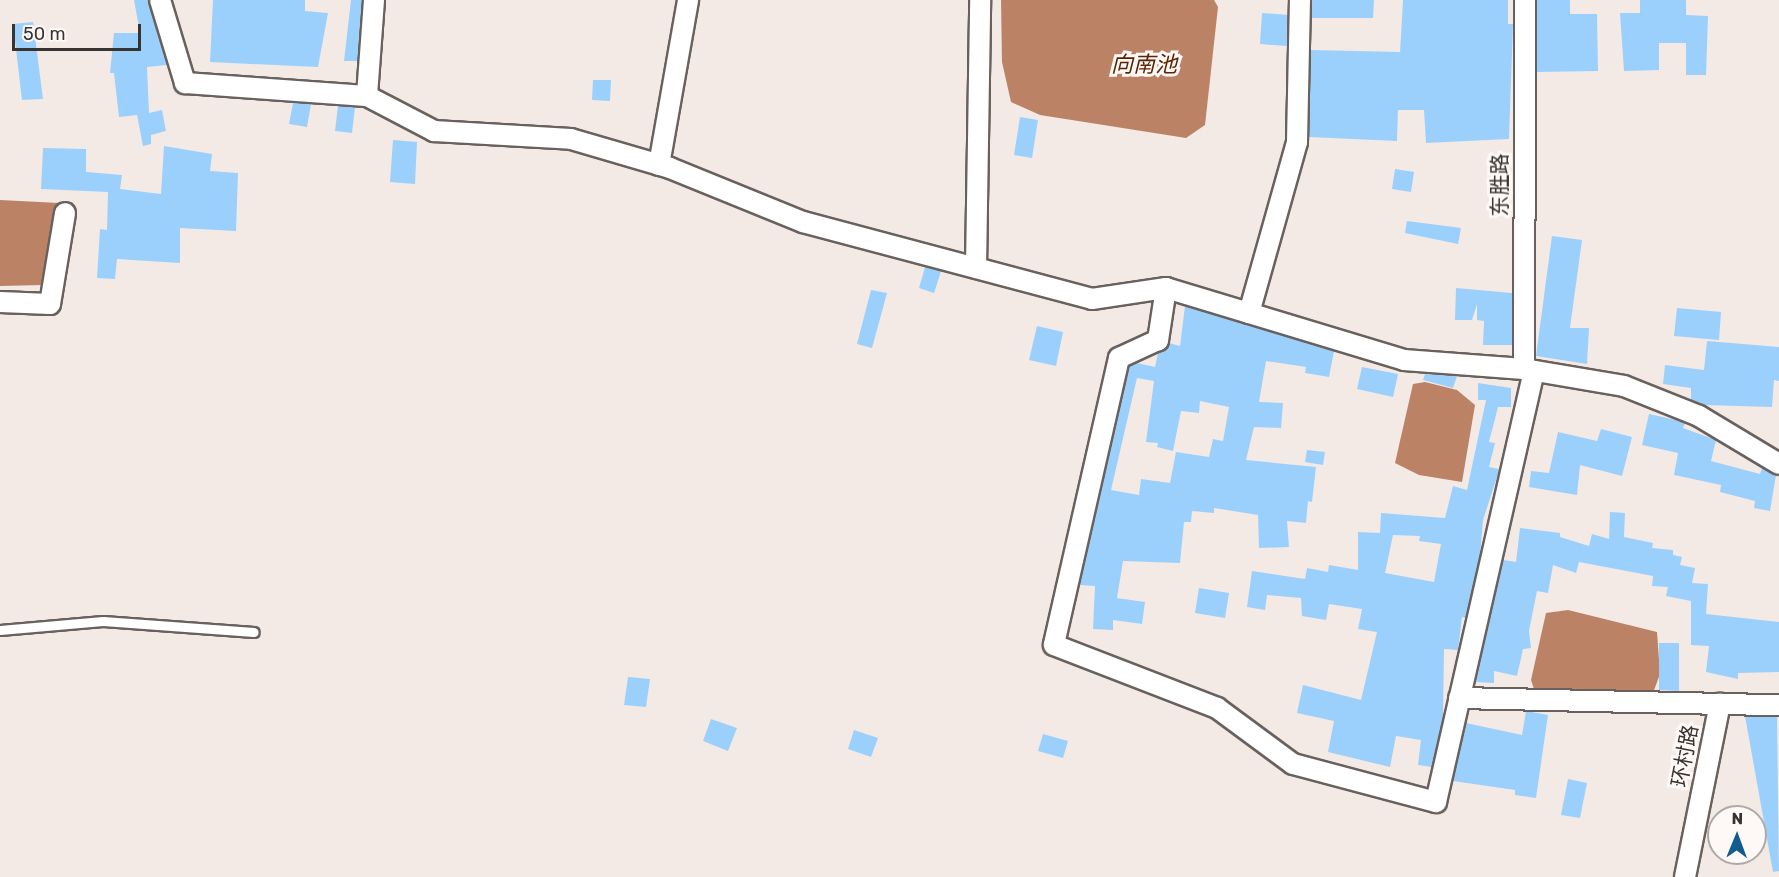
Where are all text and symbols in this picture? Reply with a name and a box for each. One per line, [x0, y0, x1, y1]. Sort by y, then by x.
scale bar [15, 12, 144, 50]
text: 50 m [23, 23, 66, 45]
water label: 向南池 [1111, 52, 1177, 78]
street label: 东胜路 [1487, 154, 1513, 216]
street label: 环村路 [1667, 723, 1703, 789]
north arrow [1707, 805, 1767, 865]
text: N [1731, 809, 1743, 828]

